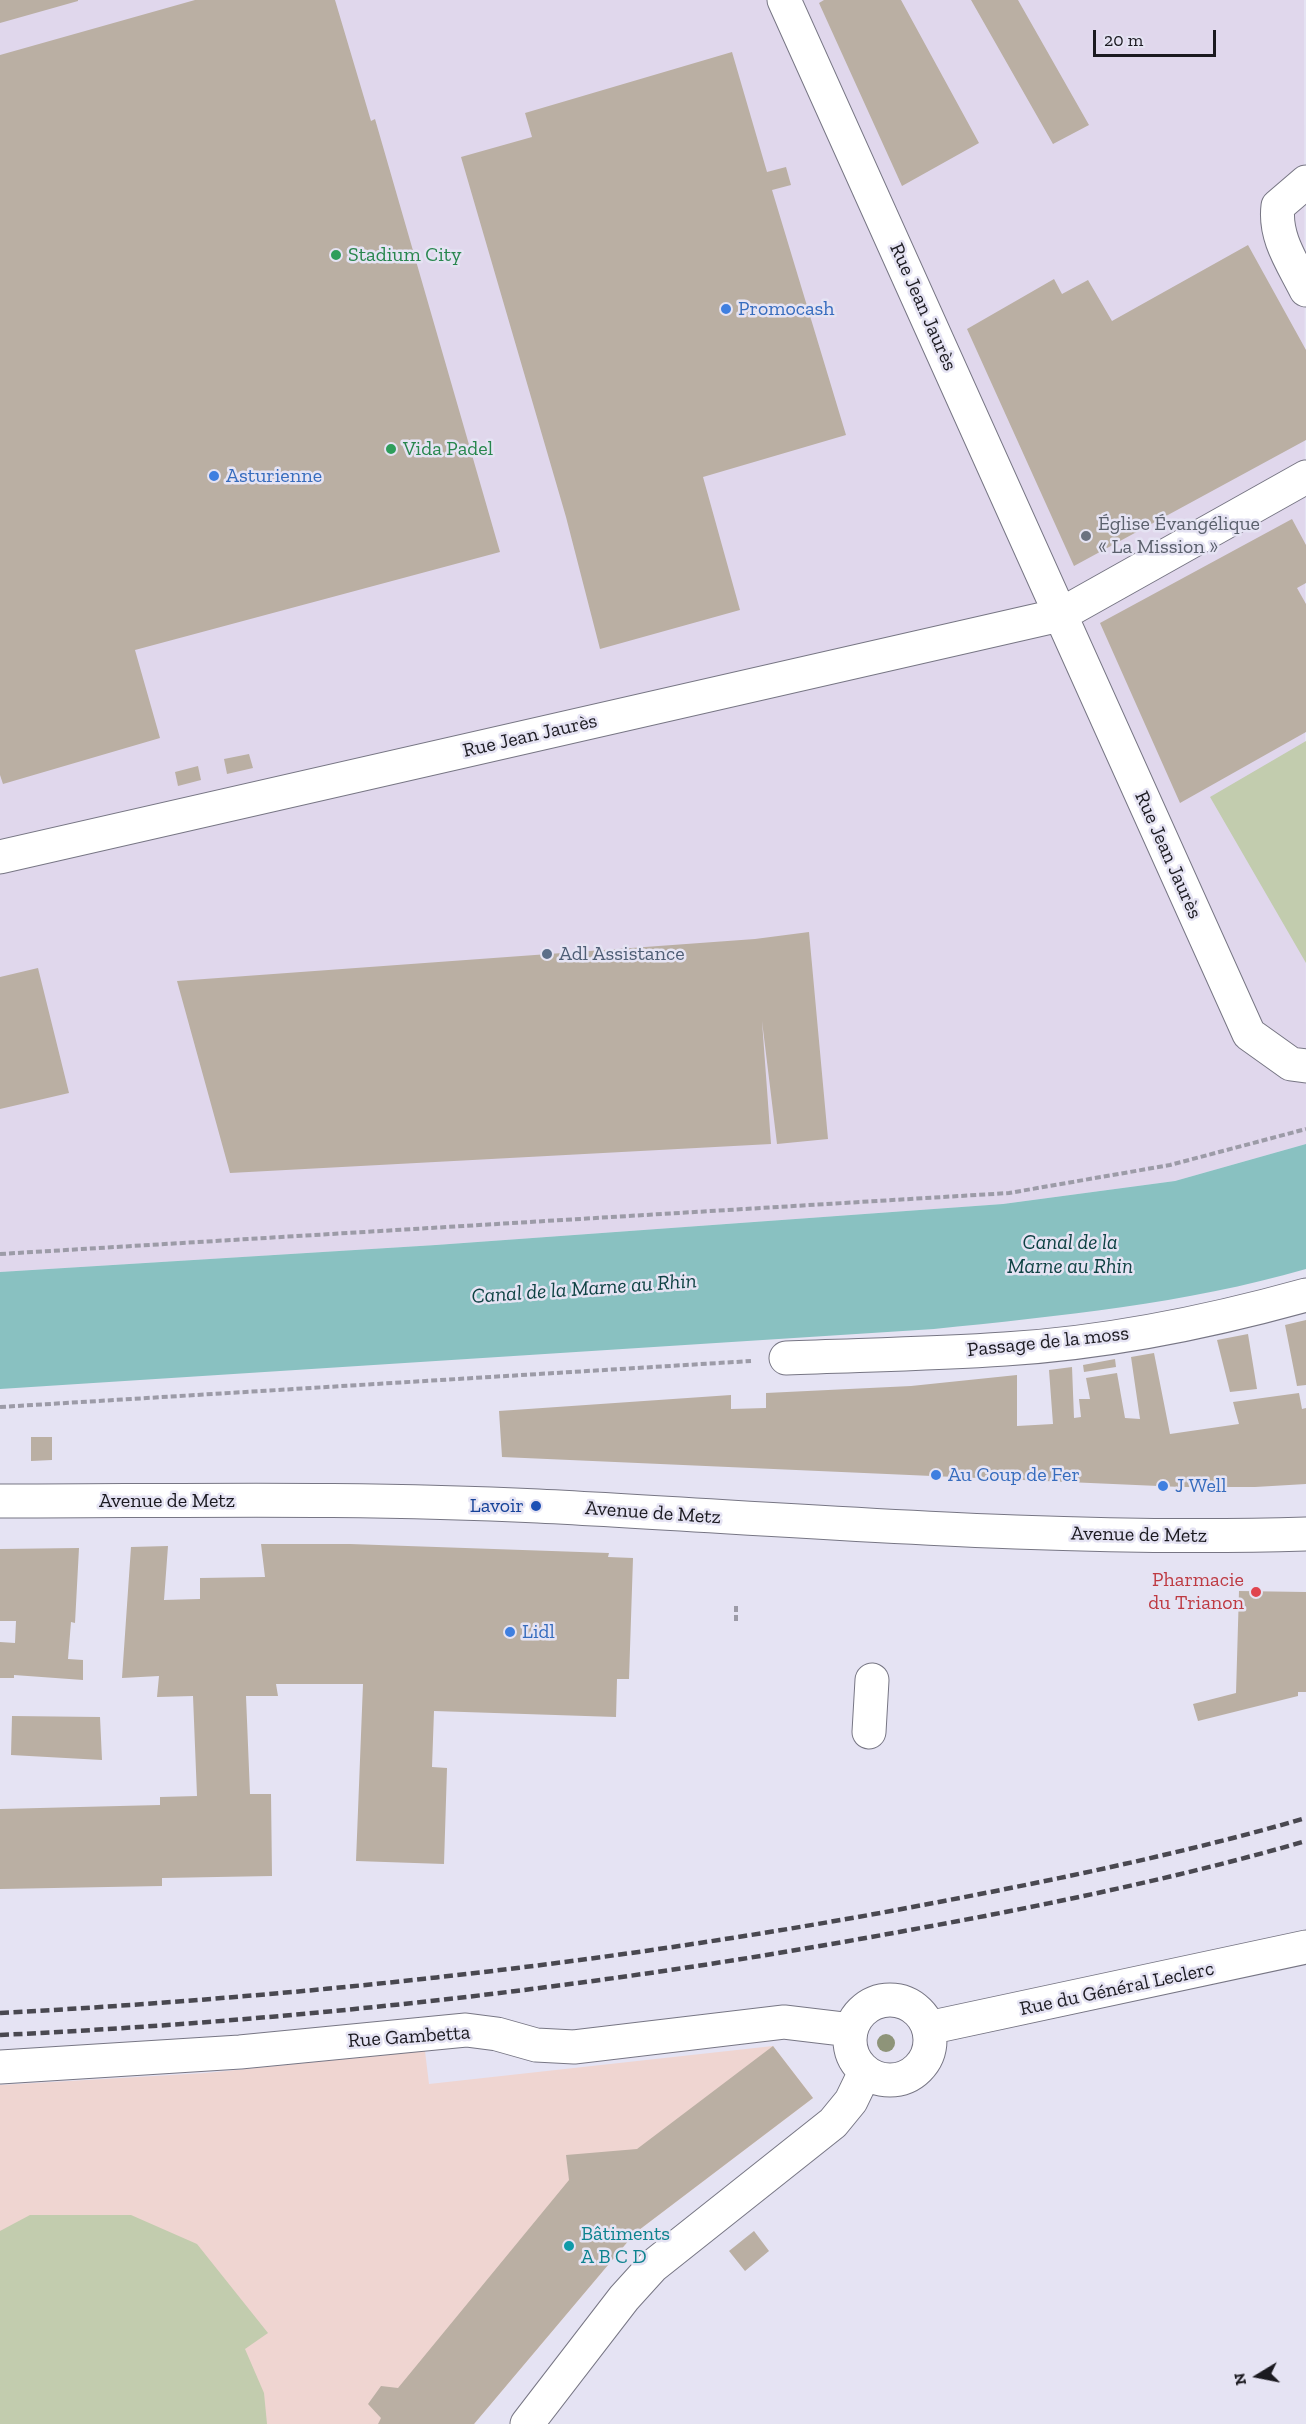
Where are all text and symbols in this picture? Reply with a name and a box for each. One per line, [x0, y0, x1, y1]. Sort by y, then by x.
scale bar [1096, 18, 1219, 56]
text: 20 m [1104, 29, 1143, 51]
street label: Rue Jean Jaurès [884, 239, 962, 375]
place label: Stadium City [348, 243, 461, 267]
marker: Stadium City [329, 248, 343, 262]
place label: Promocash [738, 297, 835, 321]
marker: Promocash [719, 302, 733, 316]
place label: Vida Padel [403, 437, 493, 461]
marker: Vida Padel [384, 442, 398, 456]
place label: Asturienne [226, 464, 322, 488]
marker: Asturienne [207, 469, 221, 483]
place label: Église Évangélique « La Mission » [1098, 512, 1260, 559]
marker: Église Évangélique « La Mission » [1079, 529, 1093, 543]
street label: Rue Jean Jaurès [460, 709, 600, 763]
street label: Rue Jean Jaurès [1129, 787, 1207, 923]
place label: Adl Assistance [559, 942, 685, 966]
marker: Adl Assistance [540, 947, 554, 961]
water label: Canal de la Marne au Rhin [1007, 1230, 1133, 1280]
water label: Canal de la Marne au Rhin [471, 1269, 697, 1309]
street label: Passage de la moss [966, 1322, 1130, 1362]
place label: Au Coup de Fer [948, 1463, 1080, 1487]
marker: Au Coup de Fer [929, 1468, 943, 1482]
place label: J Well [1175, 1474, 1226, 1498]
marker: J Well [1156, 1479, 1170, 1493]
street label: Avenue de Metz [99, 1489, 235, 1513]
place label: Lavoir [470, 1494, 524, 1518]
street label: Avenue de Metz [584, 1496, 722, 1530]
marker: Lavoir [529, 1499, 543, 1513]
street label: Avenue de Metz [1071, 1522, 1207, 1548]
place label: Pharmacie du Trianon [1148, 1568, 1244, 1615]
marker: Pharmacie du Trianon [1249, 1585, 1263, 1599]
place label: Lidl [522, 1620, 555, 1644]
marker: Lidl [503, 1625, 517, 1639]
street label: Rue du Général Leclerc [1018, 1957, 1216, 2021]
street label: Rue Gambetta [347, 2021, 471, 2053]
place label: Bâtiments A B C D [581, 2222, 670, 2269]
marker: Bâtiments A B C D [562, 2239, 576, 2253]
north arrow [1228, 2346, 1288, 2406]
text: N [1229, 2372, 1250, 2387]

